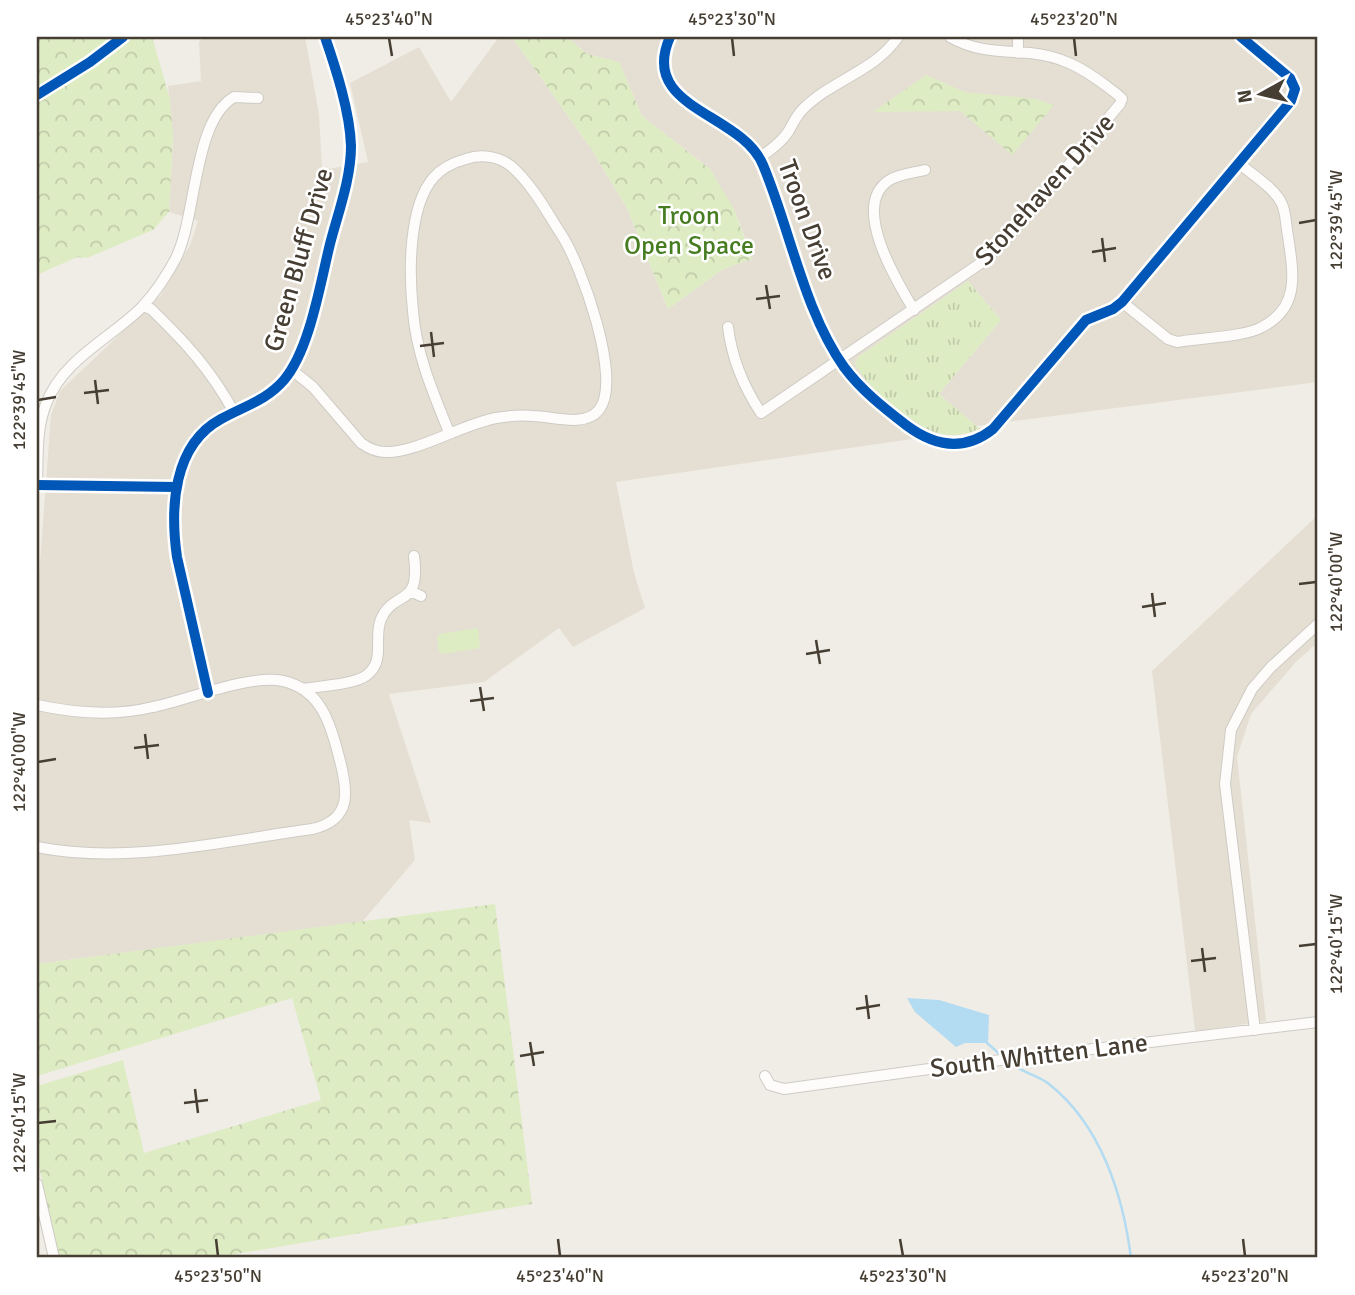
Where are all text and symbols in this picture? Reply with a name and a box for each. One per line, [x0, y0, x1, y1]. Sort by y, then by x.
text: 45°23'40"N [345, 8, 433, 30]
text: 45°23'30"N [688, 8, 776, 30]
text: 45°23'20"N [1030, 8, 1118, 30]
north arrow [1226, 60, 1296, 130]
text: N [1232, 88, 1258, 104]
street label: Stonehaven Drive [968, 107, 1122, 273]
street label: Troon Drive [770, 155, 844, 285]
street label: Green Bluff Drive [257, 164, 341, 356]
text: 122°39'45"W [1325, 170, 1347, 270]
park label: Troon Open Space [624, 200, 754, 262]
text: 122°39'45"W [8, 350, 30, 450]
text: 122°40'00"W [1325, 532, 1347, 632]
text: 122°40'00"W [8, 712, 30, 812]
text: 122°40'15"W [1325, 894, 1347, 994]
street label: South Whitten Lane [928, 1027, 1150, 1085]
text: 122°40'15"W [8, 1073, 30, 1173]
text: 45°23'50"N [174, 1265, 262, 1287]
text: 45°23'40"N [516, 1265, 604, 1287]
text: 45°23'30"N [859, 1265, 947, 1287]
text: 45°23'20"N [1201, 1265, 1289, 1287]

